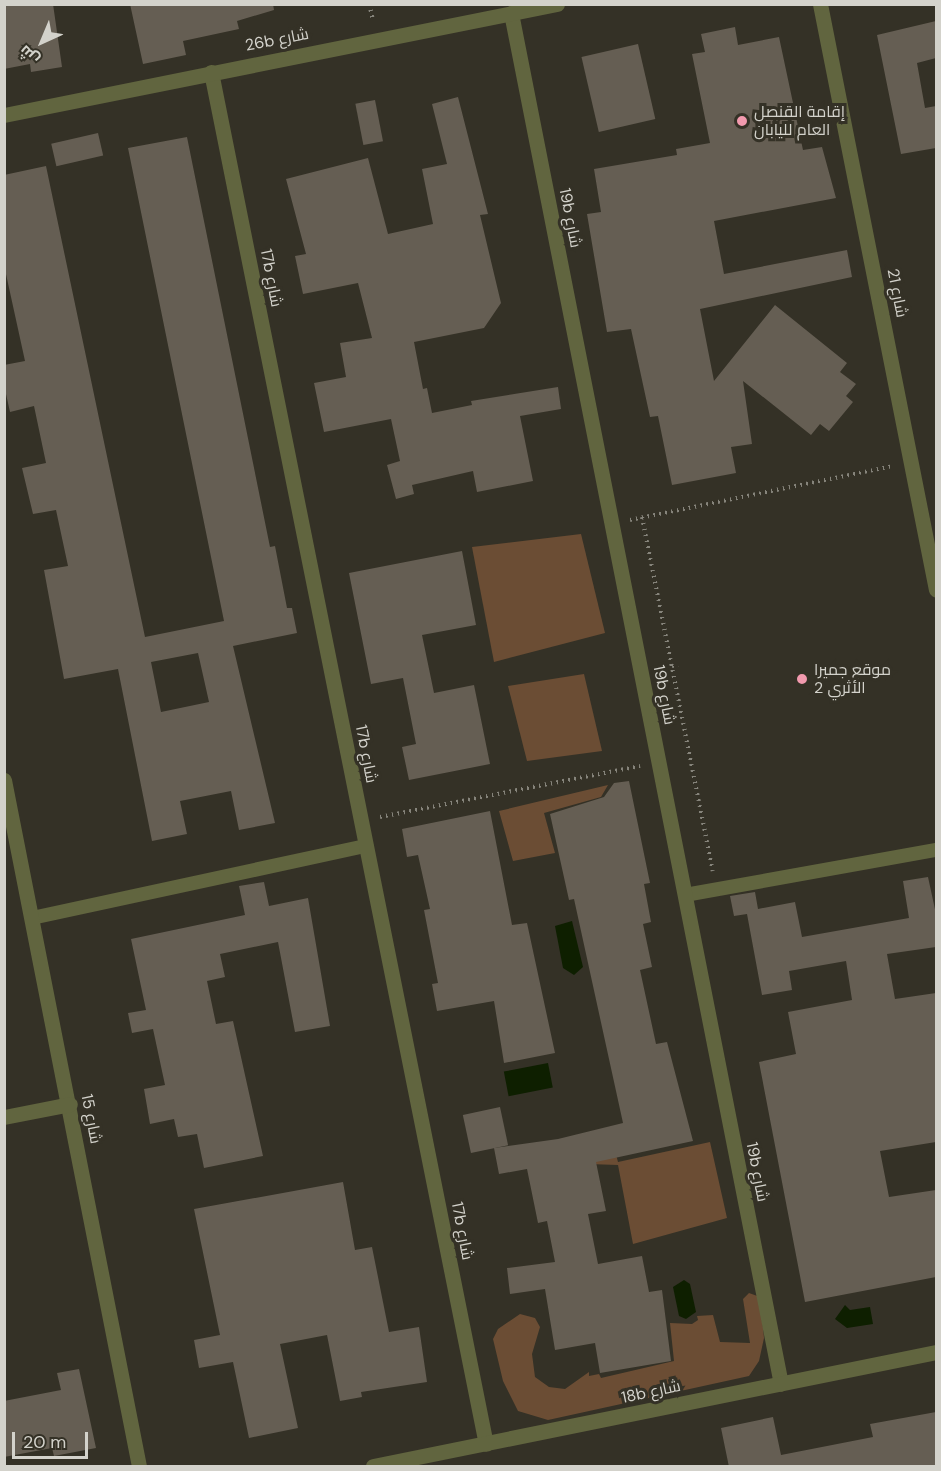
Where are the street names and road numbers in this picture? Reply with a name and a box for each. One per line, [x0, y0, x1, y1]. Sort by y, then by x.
street label: 26b شارع [243, 24, 311, 56]
street label: 19b شارع [555, 187, 585, 249]
street label: 17b شارع [256, 247, 286, 309]
street label: شارع 21 [883, 267, 911, 319]
street label: 19b شارع [649, 664, 679, 726]
street label: 17b شارع [351, 723, 381, 785]
street label: شارع 15 [77, 1093, 105, 1145]
street label: 19b شارع [742, 1141, 772, 1203]
street label: 17b شارع [447, 1200, 477, 1262]
street label: 18b شارع [620, 1376, 682, 1408]

